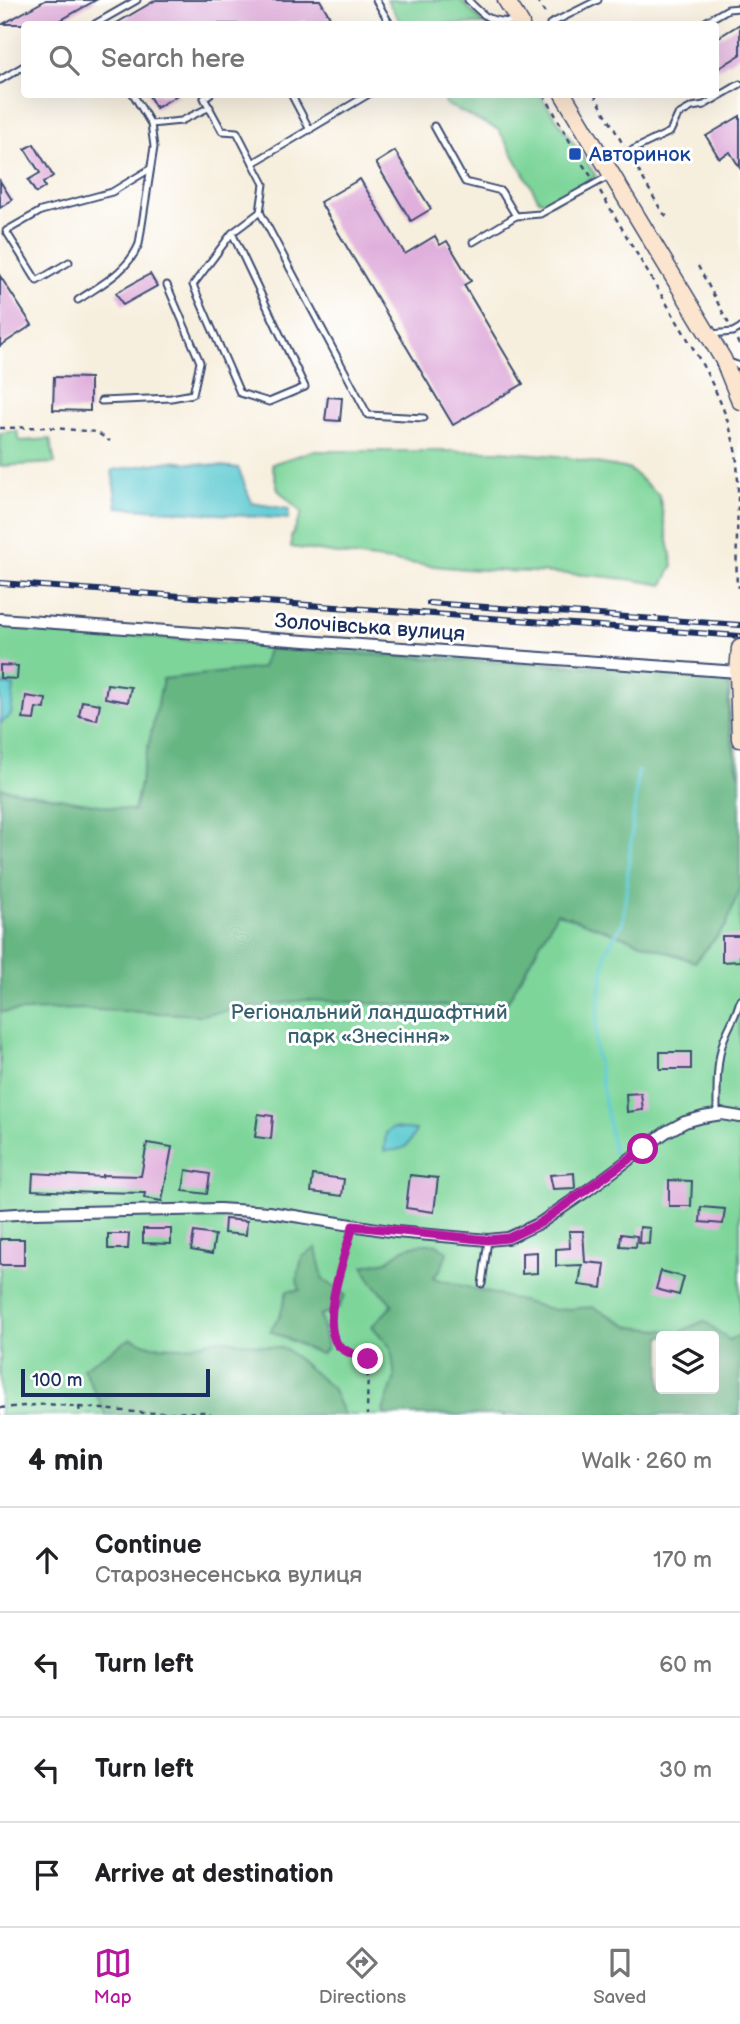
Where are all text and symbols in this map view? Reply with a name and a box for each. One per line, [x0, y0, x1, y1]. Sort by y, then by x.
search box [21, 21, 719, 98]
icon: search [45, 41, 83, 79]
text: Search here [101, 44, 245, 75]
place label: Авторинок [588, 142, 691, 167]
marker: Авторинок [567, 146, 583, 162]
street label: Золочівська вулиця [274, 608, 466, 647]
park label: Регіональний ландшафтний парк «Знесіння» [230, 1000, 508, 1049]
route start [627, 1133, 658, 1164]
map controls [656, 1331, 719, 1394]
button: layers [656, 1331, 719, 1394]
route end [352, 1343, 383, 1374]
scale bar [21, 1366, 210, 1398]
text: 100 m [32, 1369, 83, 1392]
text: 4 min [28, 1443, 103, 1479]
text: Walk · 260 m [582, 1447, 712, 1475]
text: Continue [95, 1530, 202, 1561]
icon: ahead [28, 1541, 66, 1579]
text: 170 m [653, 1546, 712, 1574]
text: Старознесенська вулиця [95, 1561, 362, 1589]
icon: left [28, 1646, 66, 1684]
text: Turn left [95, 1649, 194, 1680]
text: 60 m [659, 1651, 712, 1679]
icon: left [28, 1751, 66, 1789]
text: Turn left [95, 1754, 194, 1785]
text: 30 m [659, 1756, 712, 1784]
icon: arrive [28, 1856, 66, 1894]
text: Arrive at destination [95, 1859, 334, 1890]
tab: Map [94, 1944, 132, 2009]
tab: Directions [319, 1944, 406, 2009]
tab: Saved [593, 1944, 646, 2009]

